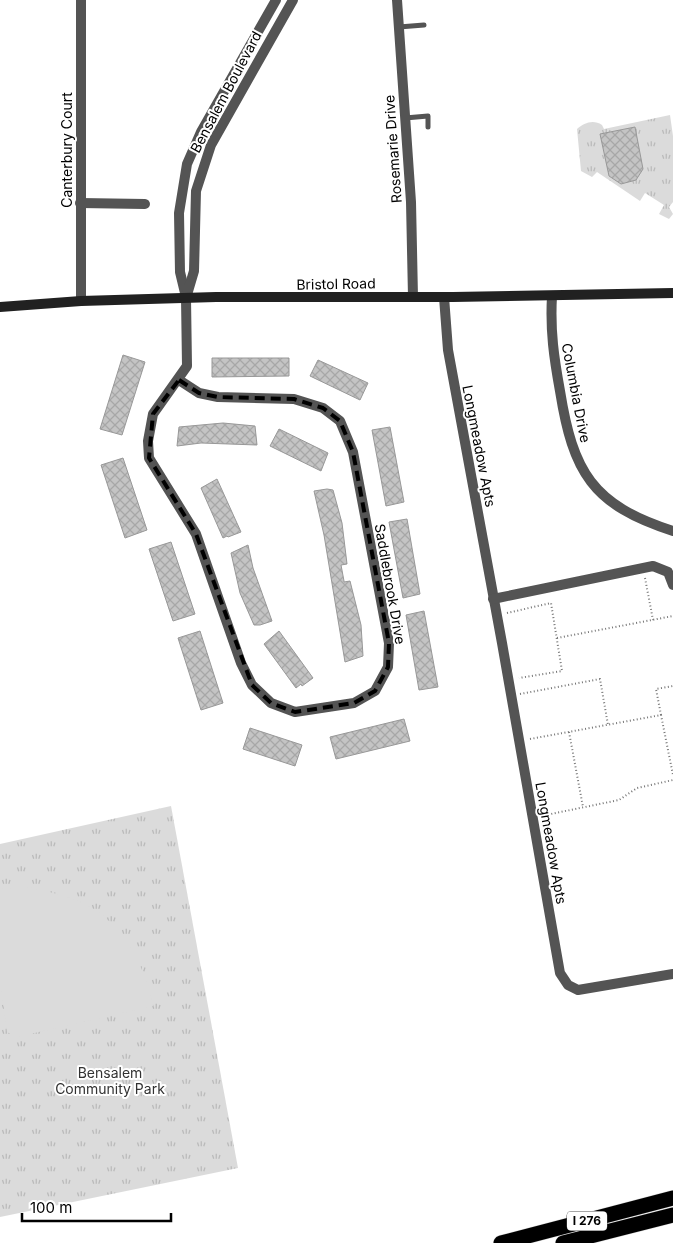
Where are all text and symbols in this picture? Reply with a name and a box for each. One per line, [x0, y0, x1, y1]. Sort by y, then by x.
street label: Bensalem Boulevard [186, 28, 265, 155]
street label: Canterbury Court [58, 92, 75, 208]
street label: Rosemarie Drive [380, 94, 405, 204]
street label: Bristol Road [296, 274, 376, 293]
street label: Columbia Drive [559, 342, 594, 444]
street label: Longmeadow Apts [459, 384, 500, 508]
street label: Saddlebrook Drive [372, 522, 409, 646]
street label: Longmeadow Apts [532, 780, 571, 905]
park label: Bensalem Community Park [55, 1064, 165, 1097]
scale bar [22, 1190, 171, 1222]
text: 100 m [30, 1198, 72, 1217]
road number: I 276 [567, 1212, 607, 1230]

